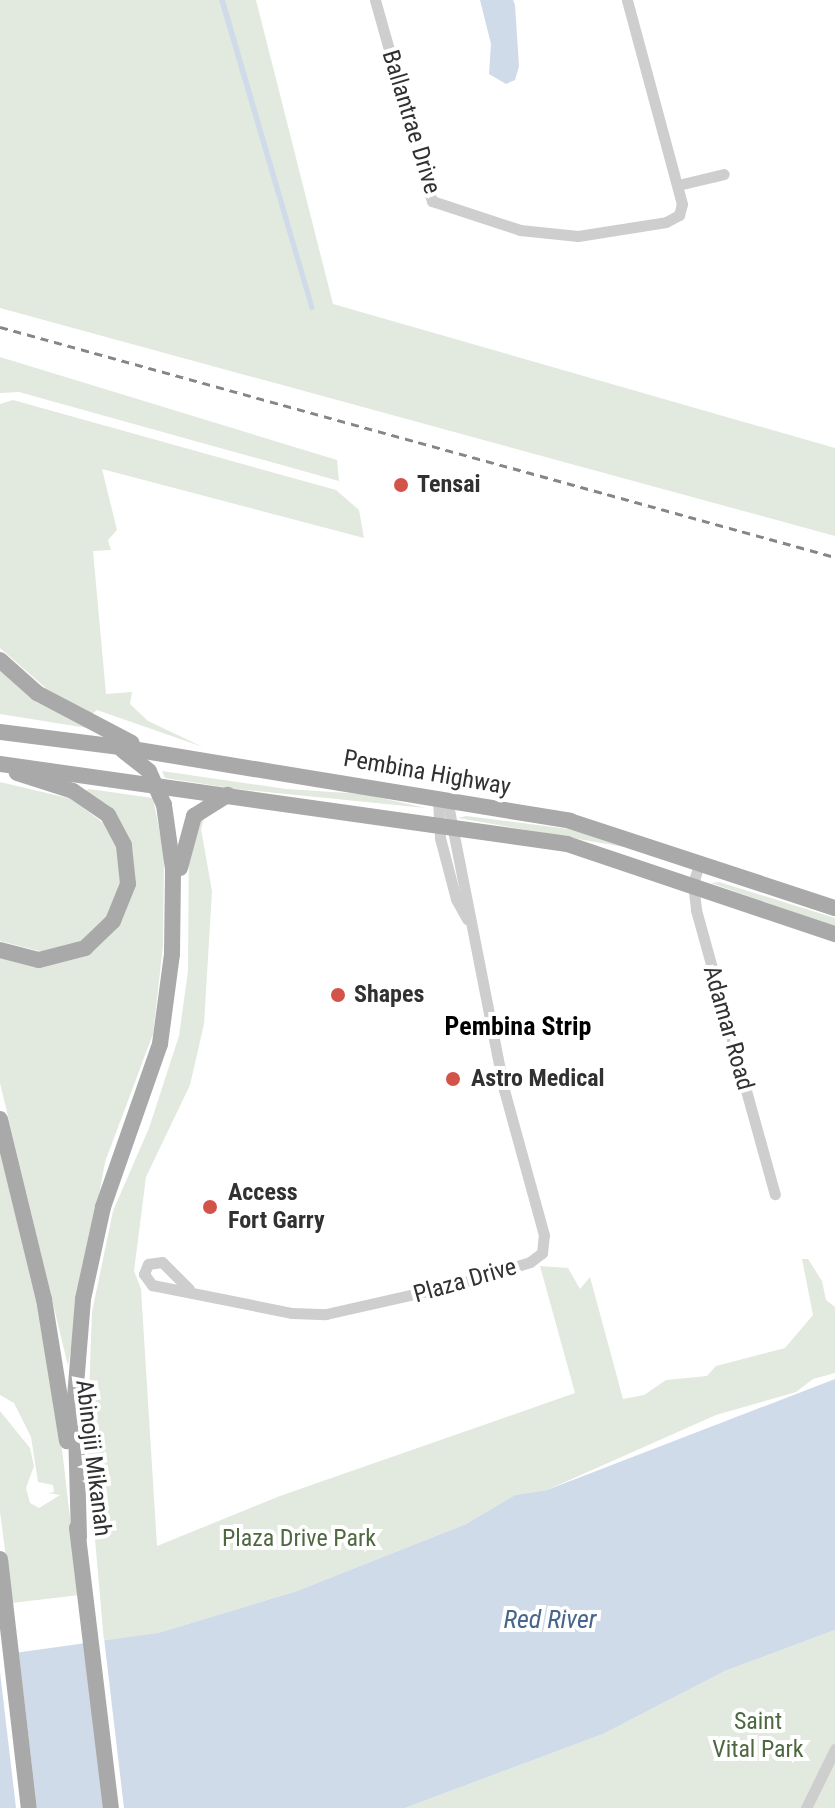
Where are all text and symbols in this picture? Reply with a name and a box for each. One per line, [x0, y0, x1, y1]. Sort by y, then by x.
street label: Ballantrae Drive [375, 47, 447, 197]
place label: Tensai [417, 471, 481, 499]
marker: Tensai [392, 476, 410, 494]
street label: Pembina Highway [341, 744, 513, 802]
street label: Adamar Road [697, 963, 759, 1093]
place label: Shapes [354, 981, 424, 1009]
marker: Shapes [329, 986, 347, 1004]
district label: Pembina Strip [445, 1011, 591, 1043]
place label: Astro Medical [471, 1065, 605, 1093]
marker: Astro Medical [442, 1068, 464, 1090]
place label: Access Fort Garry [228, 1179, 325, 1235]
marker: Access Fort Garry [199, 1196, 221, 1218]
street label: Plaza Drive [410, 1253, 520, 1309]
street label: Abinojii Mikanah [69, 1378, 117, 1538]
park label: Plaza Drive Park [222, 1525, 376, 1553]
water label: Red River [504, 1604, 596, 1636]
park label: Saint Vital Park [712, 1708, 804, 1764]

